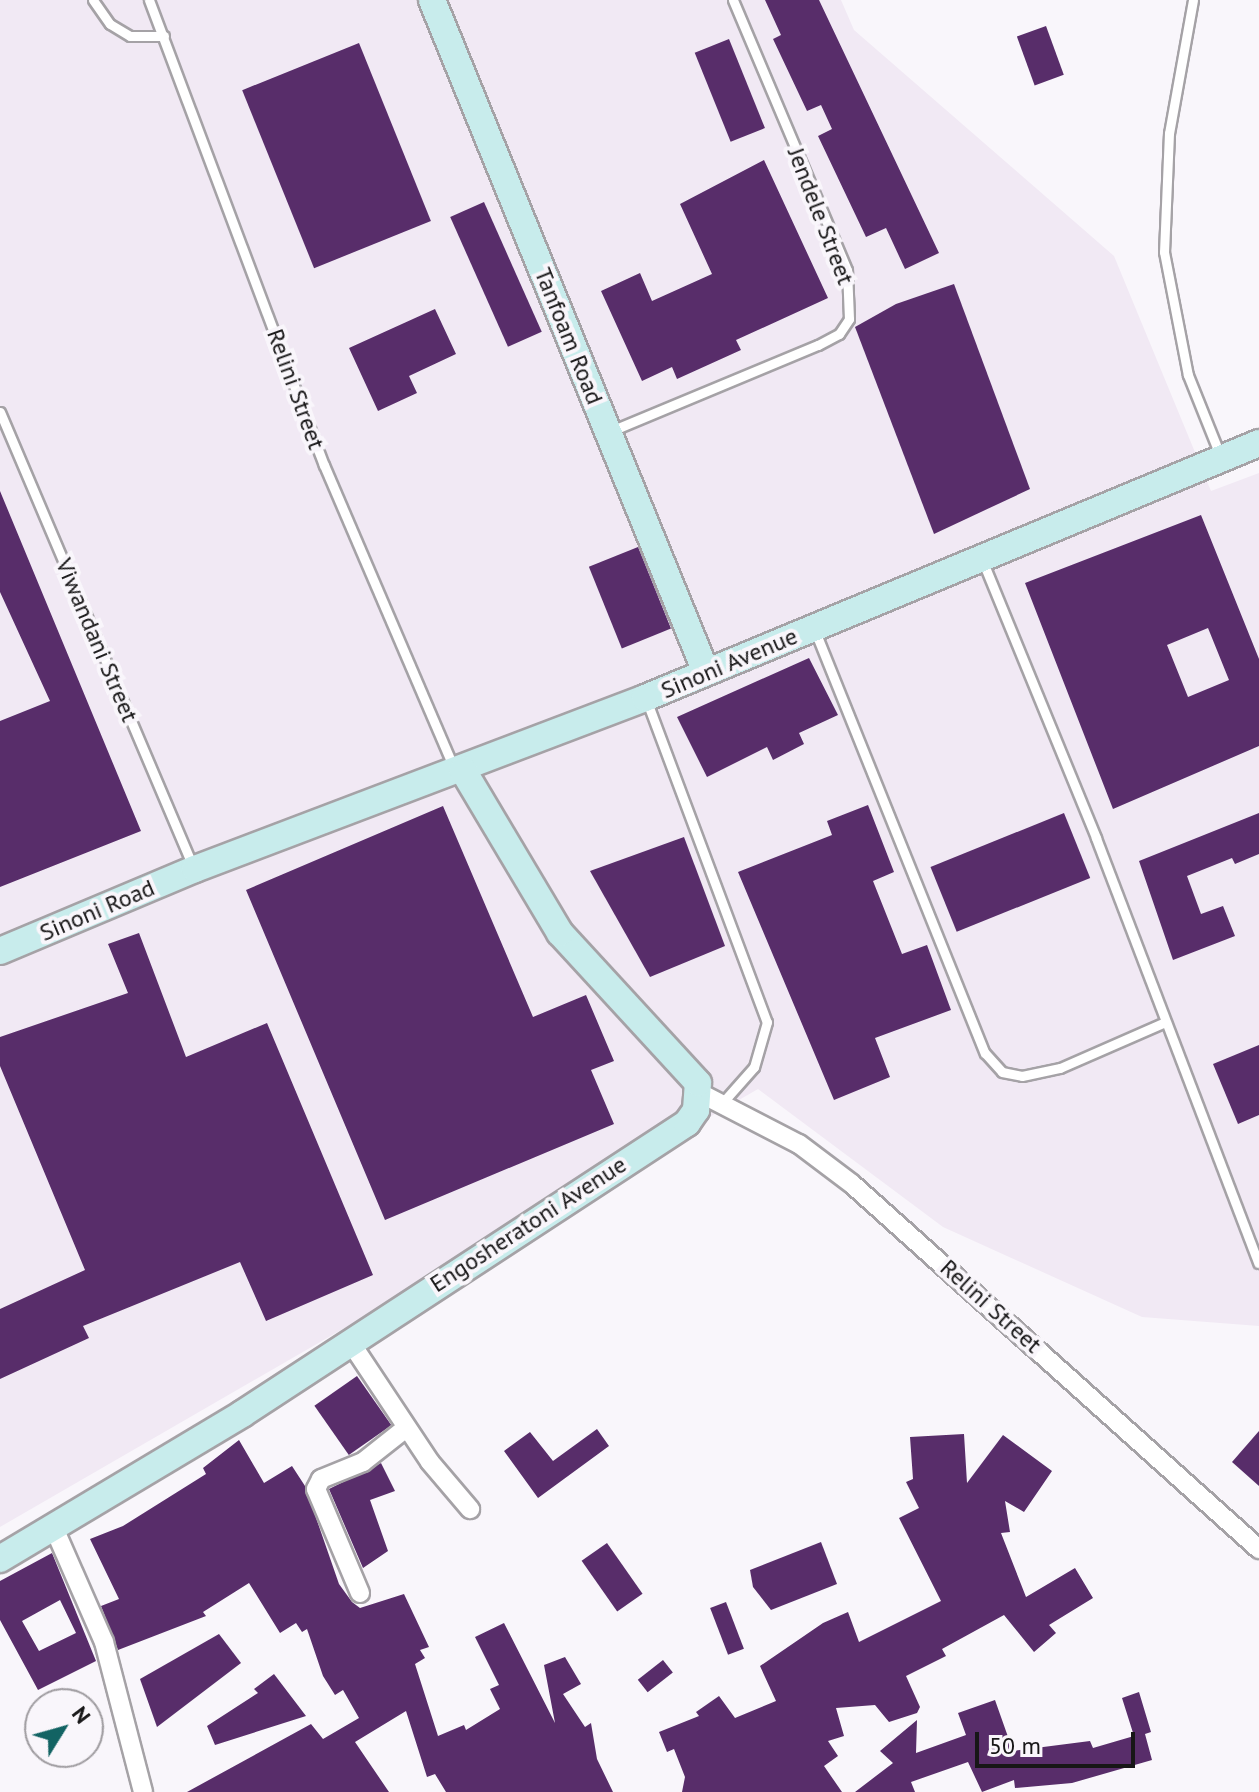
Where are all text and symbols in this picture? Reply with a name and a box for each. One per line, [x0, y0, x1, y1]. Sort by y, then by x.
street label: Jendele Street [782, 143, 860, 289]
street label: Tanfoam Road [529, 264, 609, 408]
street label: Relini Street [261, 325, 331, 453]
street label: Viwandani Street [50, 554, 144, 726]
street label: Sinoni Avenue [656, 621, 802, 705]
street label: Sinoni Road [35, 873, 159, 947]
street label: Engosheratoni Avenue [424, 1150, 632, 1298]
street label: Relini Street [935, 1253, 1047, 1359]
north arrow [24, 1688, 104, 1768]
text: N [66, 1701, 97, 1729]
scale bar [979, 1716, 1139, 1766]
text: 50 m [989, 1730, 1041, 1761]

